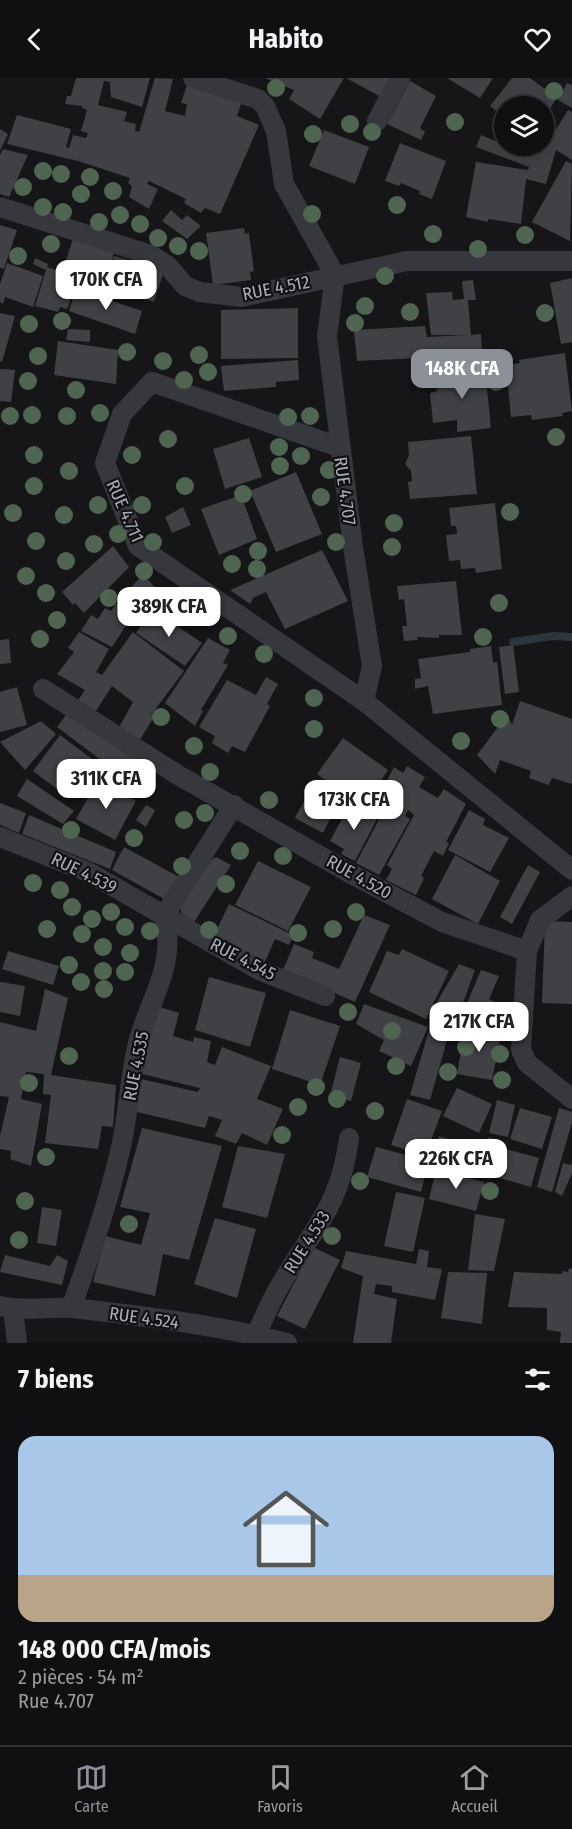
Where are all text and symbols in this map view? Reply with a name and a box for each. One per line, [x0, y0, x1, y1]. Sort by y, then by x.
icon: back [18, 23, 51, 56]
text: Habito [249, 23, 323, 55]
icon: heart [521, 23, 554, 56]
map controls [494, 96, 554, 156]
button: layers [494, 96, 554, 156]
pin: 170K CFA [44, 260, 168, 311]
text: 170K CFA [70, 267, 142, 291]
street label: RUE 4.512 [241, 271, 312, 305]
pin: 148K CFA [400, 349, 524, 400]
text: 148K CFA [425, 356, 499, 380]
street label: RUE 4.707 [329, 455, 361, 527]
street label: RUE 4.711 [101, 476, 149, 546]
pin: 389K CFA [107, 587, 231, 638]
text: 389K CFA [131, 594, 207, 618]
pin: 311K CFA [44, 759, 168, 810]
text: 311K CFA [71, 766, 141, 790]
pin: 173K CFA [292, 780, 416, 831]
text: 173K CFA [318, 787, 390, 811]
street label: RUE 4.539 [48, 848, 120, 898]
street label: RUE 4.520 [323, 850, 395, 904]
street label: RUE 4.545 [207, 933, 279, 985]
pin: 217K CFA [417, 1002, 541, 1053]
text: 217K CFA [444, 1009, 514, 1033]
street label: RUE 4.535 [119, 1029, 153, 1103]
pin: 226K CFA [394, 1139, 518, 1190]
text: 226K CFA [419, 1146, 493, 1170]
street label: RUE 4.533 [279, 1206, 335, 1278]
street label: RUE 4.524 [108, 1302, 180, 1334]
icon: filters [521, 1363, 554, 1396]
text: 7 biens [18, 1364, 94, 1395]
icon: home [232, 1475, 340, 1583]
text: 148 000 CFA/mois [18, 1634, 211, 1665]
text: 2 pièces · 54 m² [18, 1665, 143, 1689]
text: Rue 4.707 [18, 1689, 94, 1713]
tab: Carte [74, 1761, 109, 1816]
tab: Favoris [257, 1761, 303, 1816]
tab: Accueil [451, 1761, 498, 1816]

